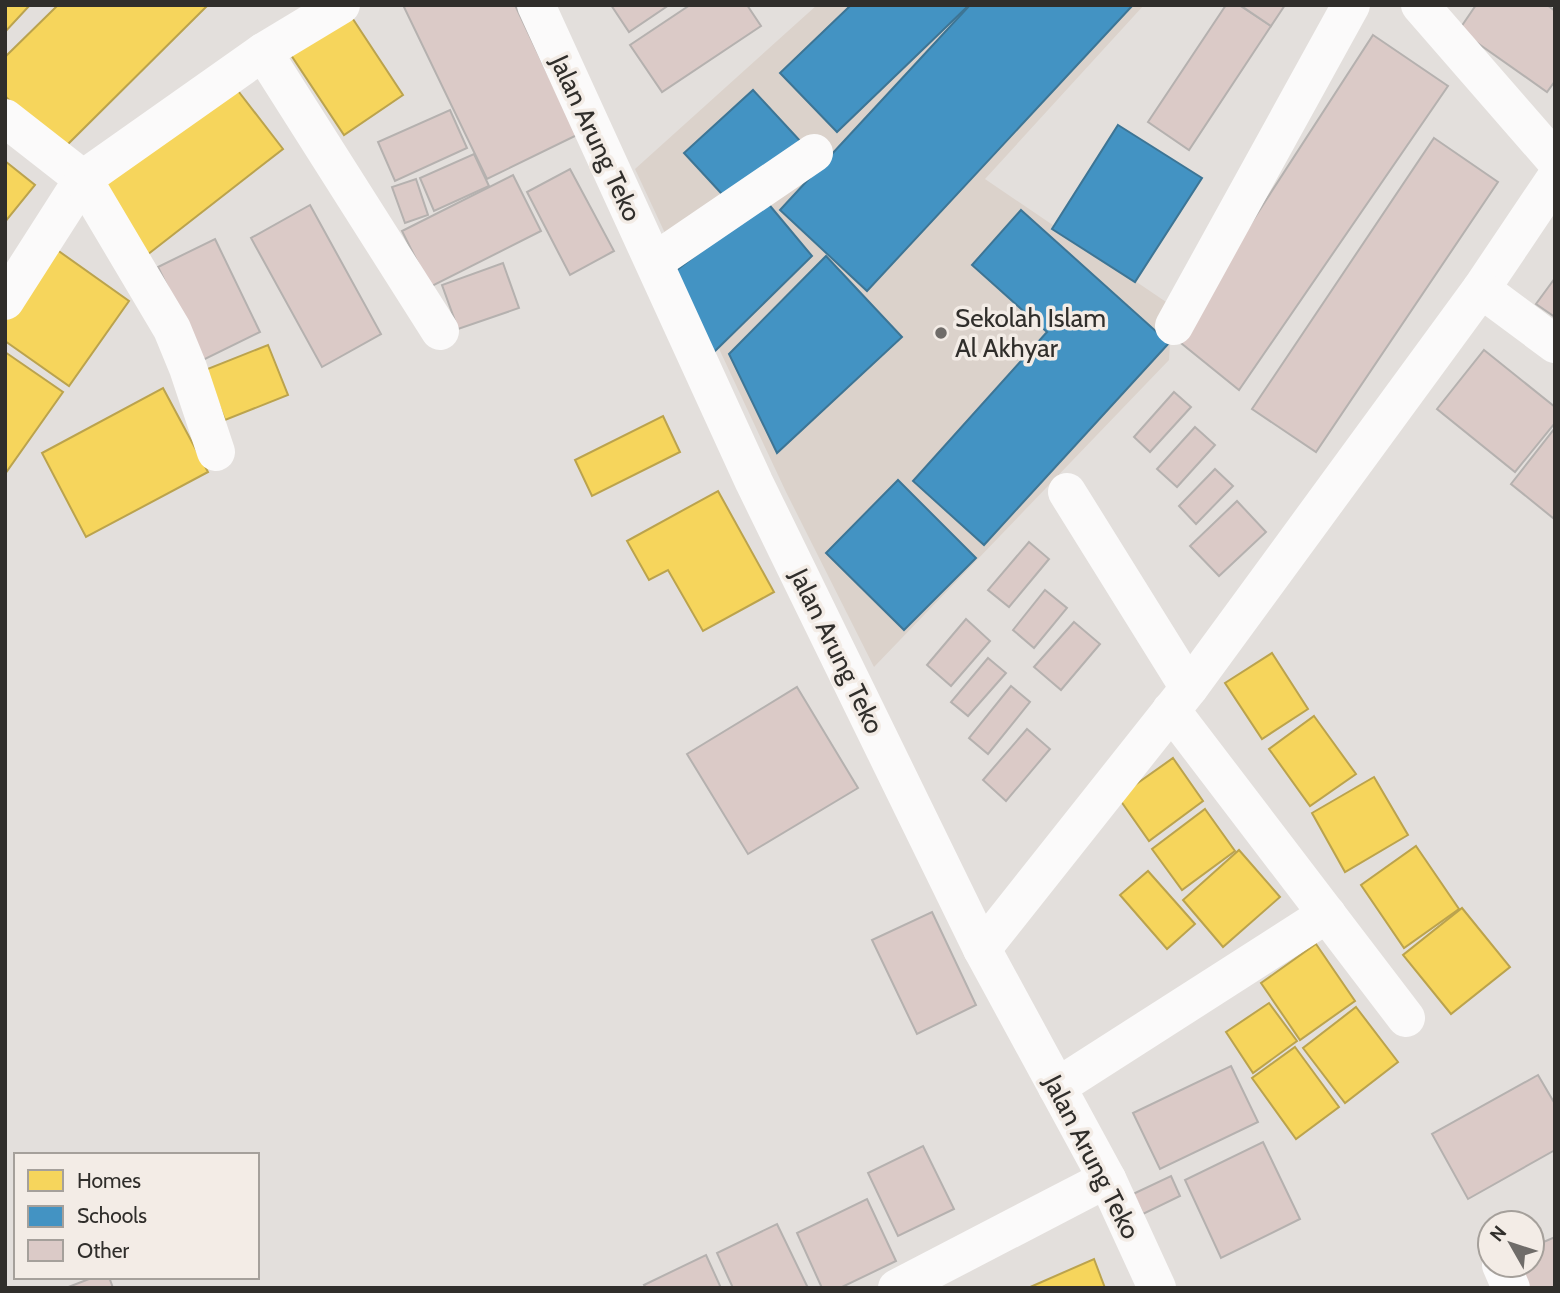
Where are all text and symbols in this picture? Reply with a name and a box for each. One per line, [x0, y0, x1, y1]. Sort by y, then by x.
street label: Jalan Arung Teko [543, 49, 648, 226]
place label: Sekolah Islam Al Akhyar [955, 302, 1106, 364]
marker: Sekolah Islam Al Akhyar [933, 325, 949, 341]
street label: Jalan Arung Teko [783, 562, 891, 739]
street label: Jalan Arung Teko [1037, 1069, 1147, 1244]
legend [14, 1153, 259, 1279]
text: Homes [77, 1168, 141, 1193]
text: Schools [77, 1203, 147, 1228]
north arrow [1476, 1209, 1546, 1279]
text: N [1485, 1221, 1511, 1246]
text: Other [77, 1238, 129, 1263]

